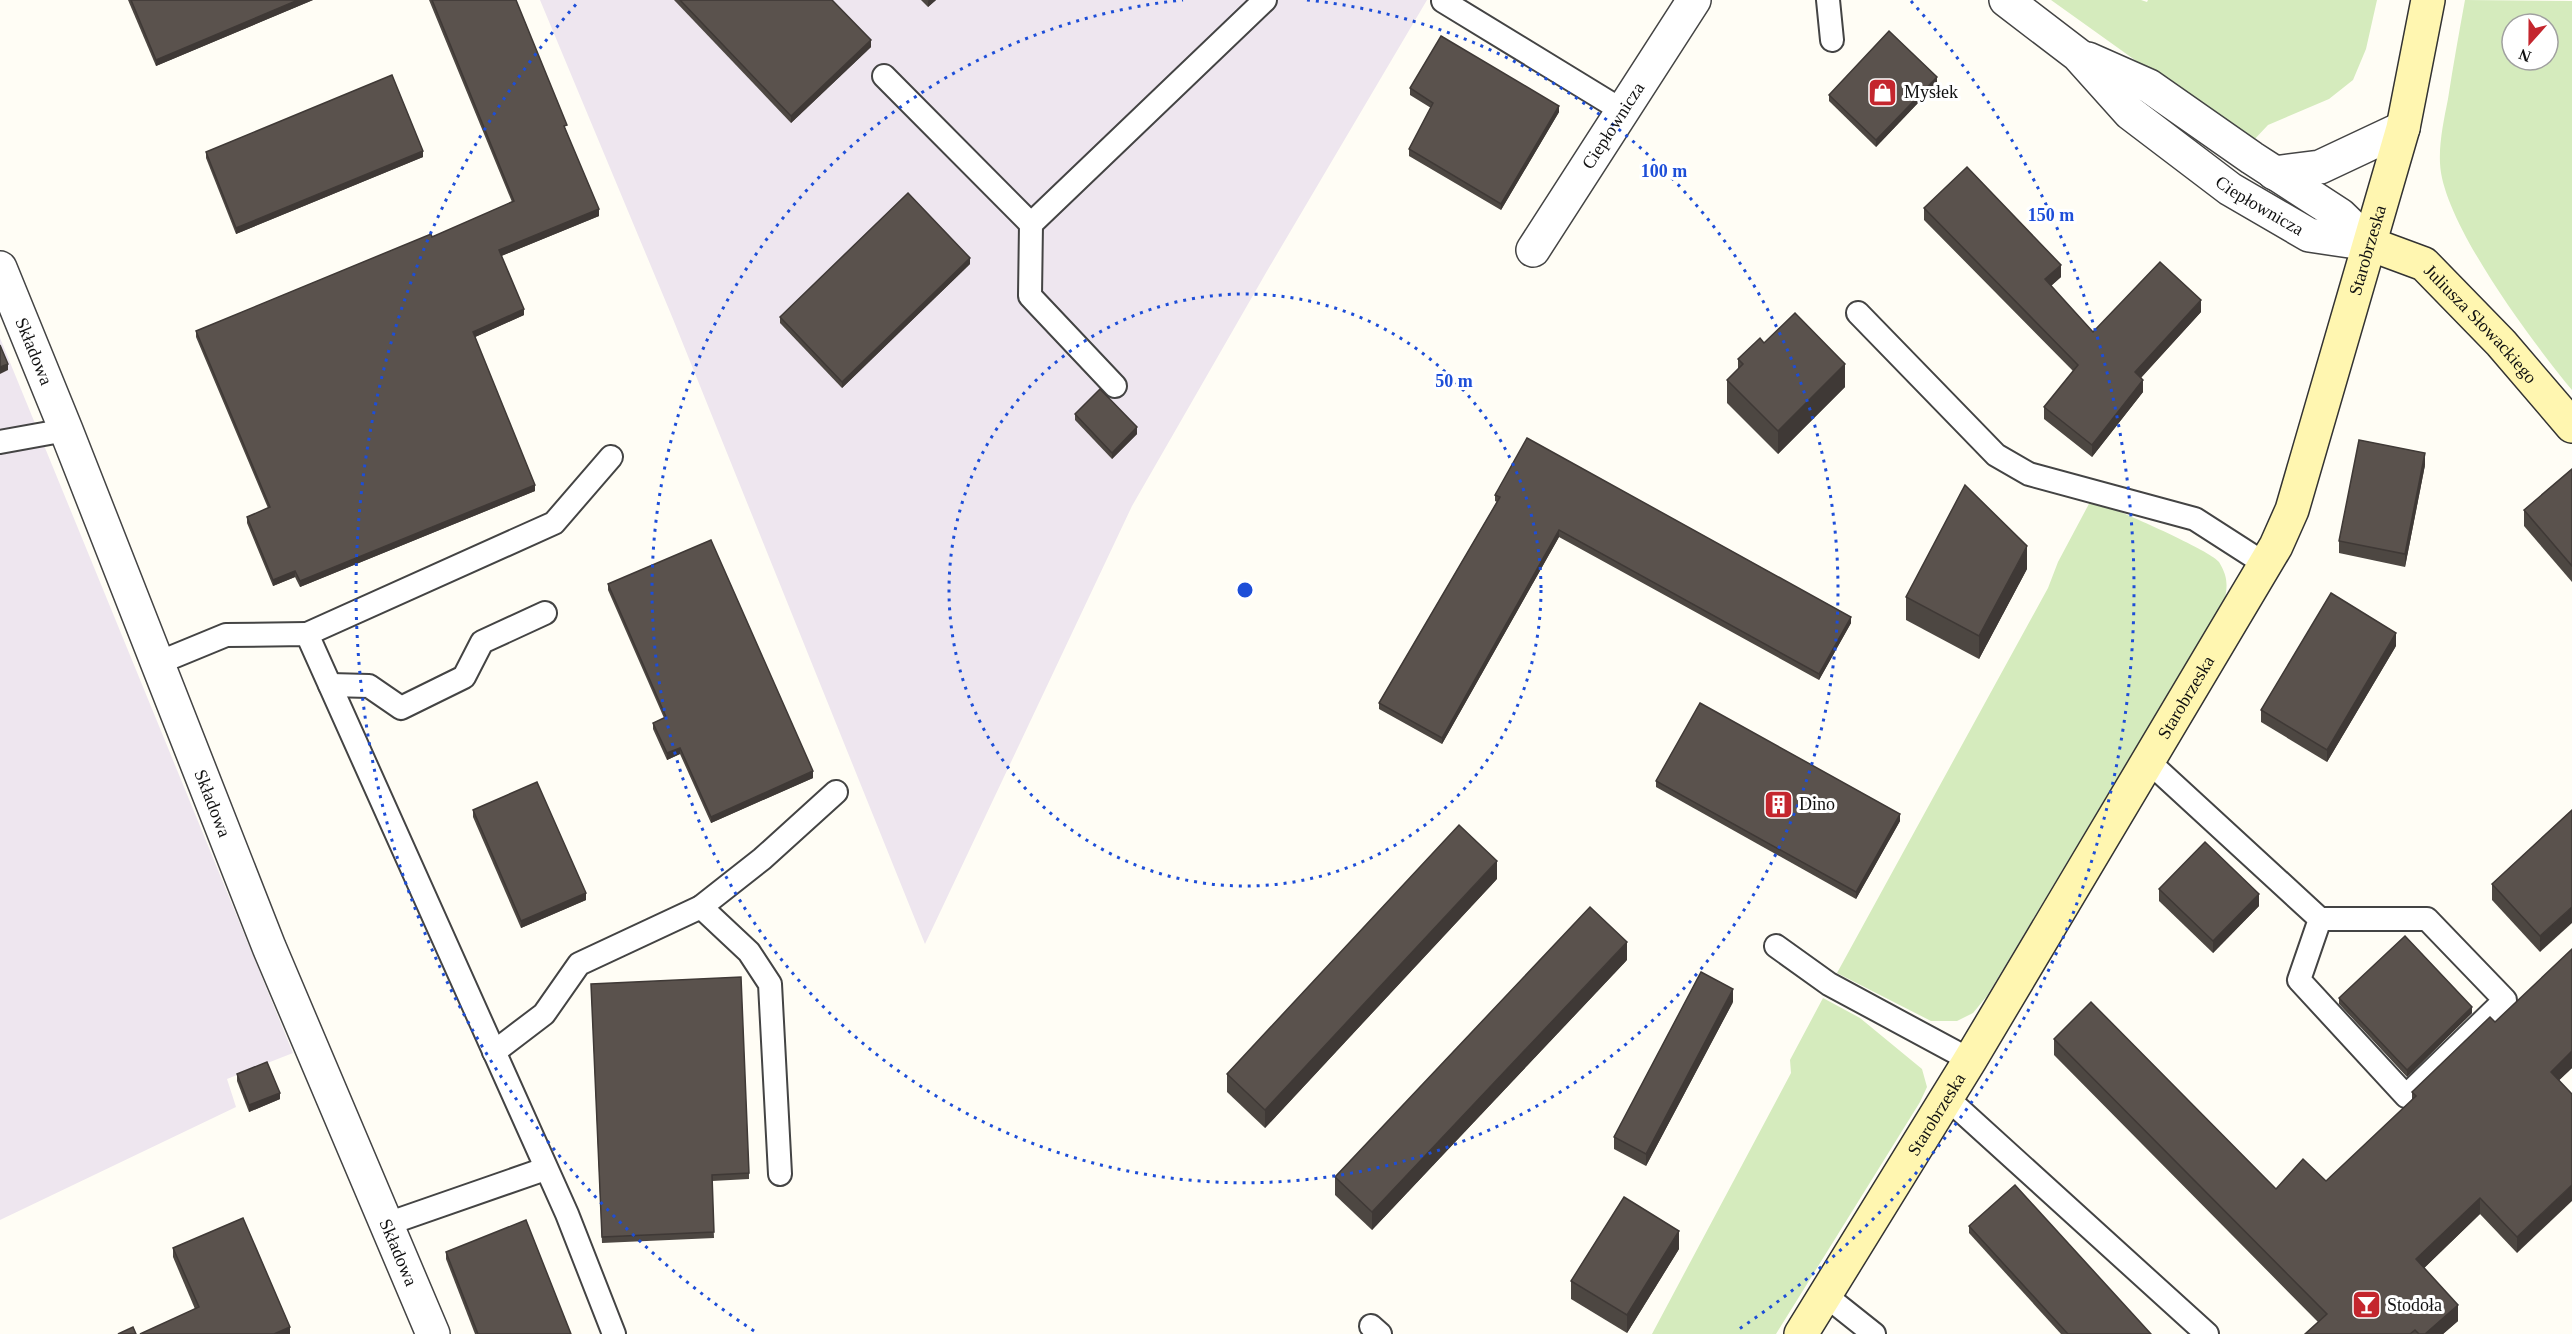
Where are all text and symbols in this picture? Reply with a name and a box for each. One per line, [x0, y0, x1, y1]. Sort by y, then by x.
north arrow [2500, 12, 2560, 72]
text: N [2516, 45, 2533, 66]
shop icon: Mysłek [1867, 76, 1899, 108]
street label: Ciepłownicza [1578, 79, 1648, 173]
place label: Mysłek [1904, 82, 1958, 102]
text: 100 m [1641, 161, 1687, 181]
street label: Ciepłownicza [2212, 172, 2307, 240]
street label: Starobrzeska [2345, 203, 2390, 298]
text: 150 m [2028, 205, 2074, 225]
street label: Juliusza Słowackiego [2420, 260, 2541, 387]
street label: Składowa [11, 315, 57, 388]
text: 50 m [1435, 371, 1473, 391]
centre of rings [1235, 580, 1255, 600]
street label: Starobrzeska [2154, 652, 2218, 742]
street label: Składowa [190, 767, 235, 840]
building icon: Dino [1762, 788, 1794, 820]
place label: Dino [1799, 794, 1835, 814]
street label: Starobrzeska [1904, 1070, 1969, 1159]
street label: Składowa [375, 1216, 421, 1289]
bar icon: Stodoła [2350, 1289, 2382, 1321]
place label: Stodoła [2387, 1295, 2442, 1315]

